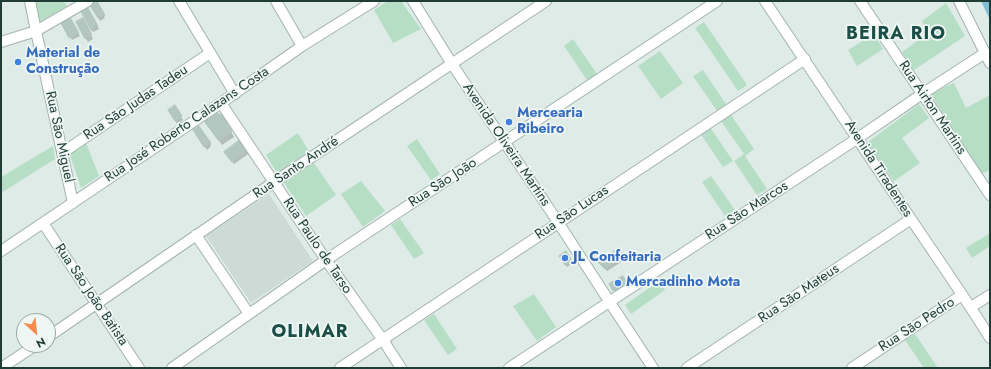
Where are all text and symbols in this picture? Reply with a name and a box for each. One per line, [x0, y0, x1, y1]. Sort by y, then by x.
district label: BEIRA RIO [846, 24, 946, 46]
place label: Material de Construção [26, 46, 100, 78]
marker: Material de Construção [13, 57, 23, 67]
street label: Rua Airton Martins [894, 58, 970, 158]
street label: Rua São Judas Tadeu [81, 62, 191, 144]
street label: Rua José Roberto Calazans Costa [102, 64, 272, 186]
street label: Avenida Oliveira Martins [459, 80, 553, 210]
street label: Rua São Miguel [41, 90, 77, 184]
place label: Mercearia Ribeiro [517, 106, 583, 138]
marker: Mercearia Ribeiro [504, 117, 514, 127]
street label: Avenida Tiradentes [840, 117, 916, 221]
street label: Rua Santo André [250, 133, 342, 203]
street label: Rua São João [406, 155, 480, 211]
street label: Rua São Marcos [703, 178, 791, 244]
street label: Rua São Lucas [532, 182, 612, 244]
street label: Rua Paulo de Tarso [279, 195, 355, 297]
street label: Rua São João Batista [51, 241, 131, 349]
place label: JL Confeitaria [573, 250, 661, 266]
marker: JL Confeitaria [560, 253, 570, 263]
street label: Rua São Mateus [755, 261, 843, 327]
place label: Mercadinho Mota [626, 275, 740, 291]
marker: Mercadinho Mota [613, 278, 623, 288]
street label: Rua São Pedro [876, 294, 958, 356]
north arrow [16, 313, 56, 353]
district label: OLIMAR [272, 322, 348, 344]
text: N [33, 334, 49, 352]

